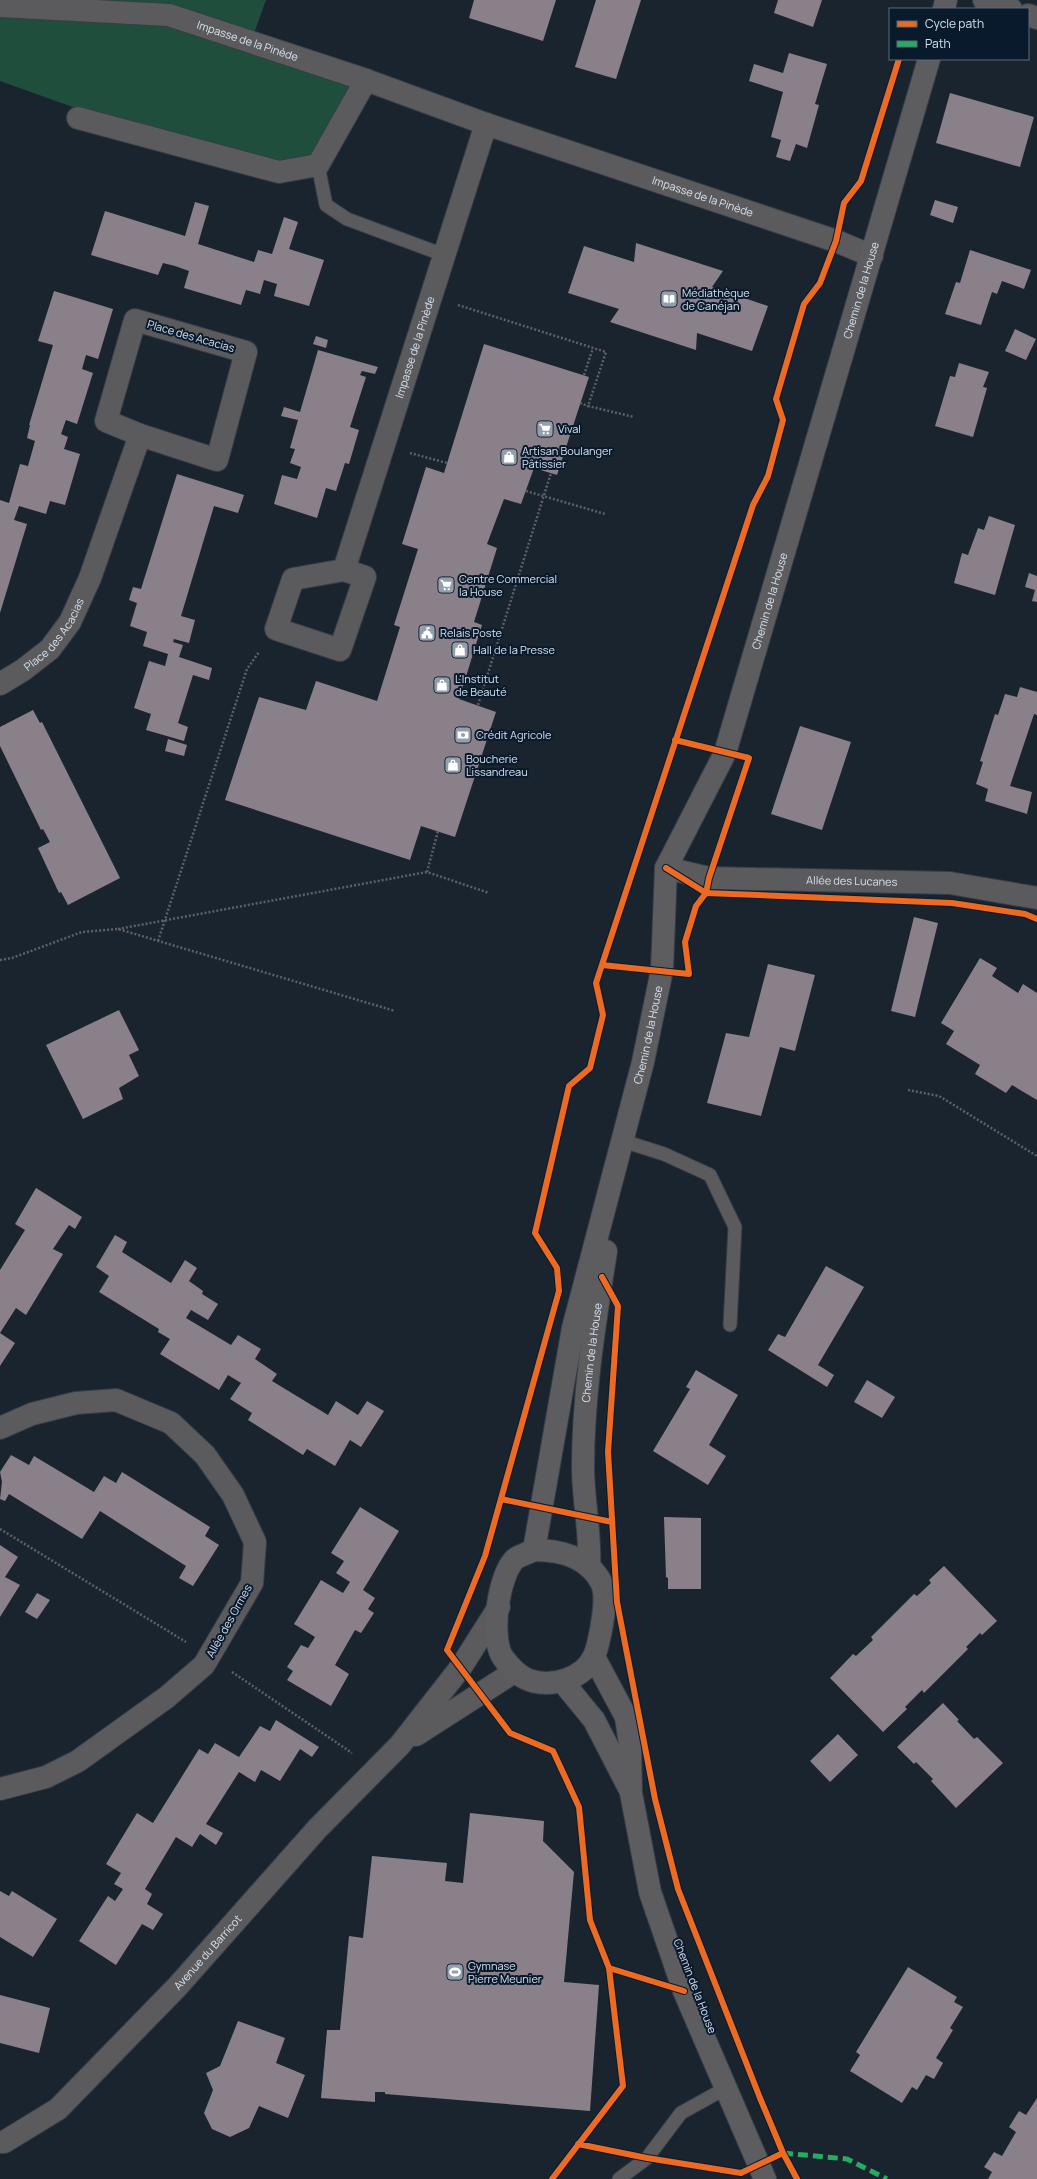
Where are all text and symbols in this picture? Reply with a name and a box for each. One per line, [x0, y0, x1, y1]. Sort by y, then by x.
legend [889, 8, 1029, 60]
text: Cycle path [925, 15, 984, 32]
street label: Impasse de la Pinède [195, 17, 301, 64]
text: Path [925, 35, 951, 52]
street label: Impasse de la Pinède [650, 172, 756, 220]
street label: Chemin de la House [839, 239, 882, 340]
place label: Médiathèque de Canéjan [682, 285, 750, 313]
library icon: Médiathèque de Canéjan [659, 289, 679, 309]
street label: Impasse de la Pinède [391, 294, 438, 400]
street label: Place des Acacias [146, 316, 237, 355]
supermarket icon: Vival [535, 419, 555, 439]
place label: Vival [558, 421, 581, 436]
place label: Artisan Boulanger Pâtissier [522, 443, 612, 471]
shop icon: Artisan Boulanger Pâtissier [499, 447, 519, 467]
street label: Chemin de la House [748, 550, 791, 651]
place label: Centre Commercial la House [459, 571, 557, 599]
supermarket icon: Centre Commercial la House [436, 575, 456, 595]
street label: Place des Acacias [20, 595, 87, 674]
public building icon: Relais Poste [417, 623, 437, 643]
place label: Relais Poste [440, 625, 503, 640]
shop icon: Hall de la Presse [450, 640, 470, 660]
place label: Hall de la Presse [473, 642, 555, 657]
place label: L'Institut de Beauté [455, 671, 507, 699]
shop icon: L'Institut de Beauté [432, 675, 452, 695]
bank icon: Crédit Agricole [453, 725, 473, 745]
place label: Crédit Agricole [476, 727, 552, 742]
place label: Boucherie Lissandreau [466, 751, 528, 779]
shop icon: Boucherie Lissandreau [443, 755, 463, 775]
street label: Allée des Lucanes [806, 872, 898, 889]
street label: Chemin de la House [630, 984, 666, 1086]
street label: Chemin de la House [578, 1301, 605, 1403]
street label: Allée des Ormes [202, 1581, 255, 1660]
street label: Avenue du Barricot [170, 1911, 245, 1993]
street label: Chemin de la House [671, 1936, 721, 2036]
place label: Gymnase Pierre Meunier [468, 1958, 542, 1986]
sports icon: Gymnase Pierre Meunier [445, 1962, 465, 1982]

